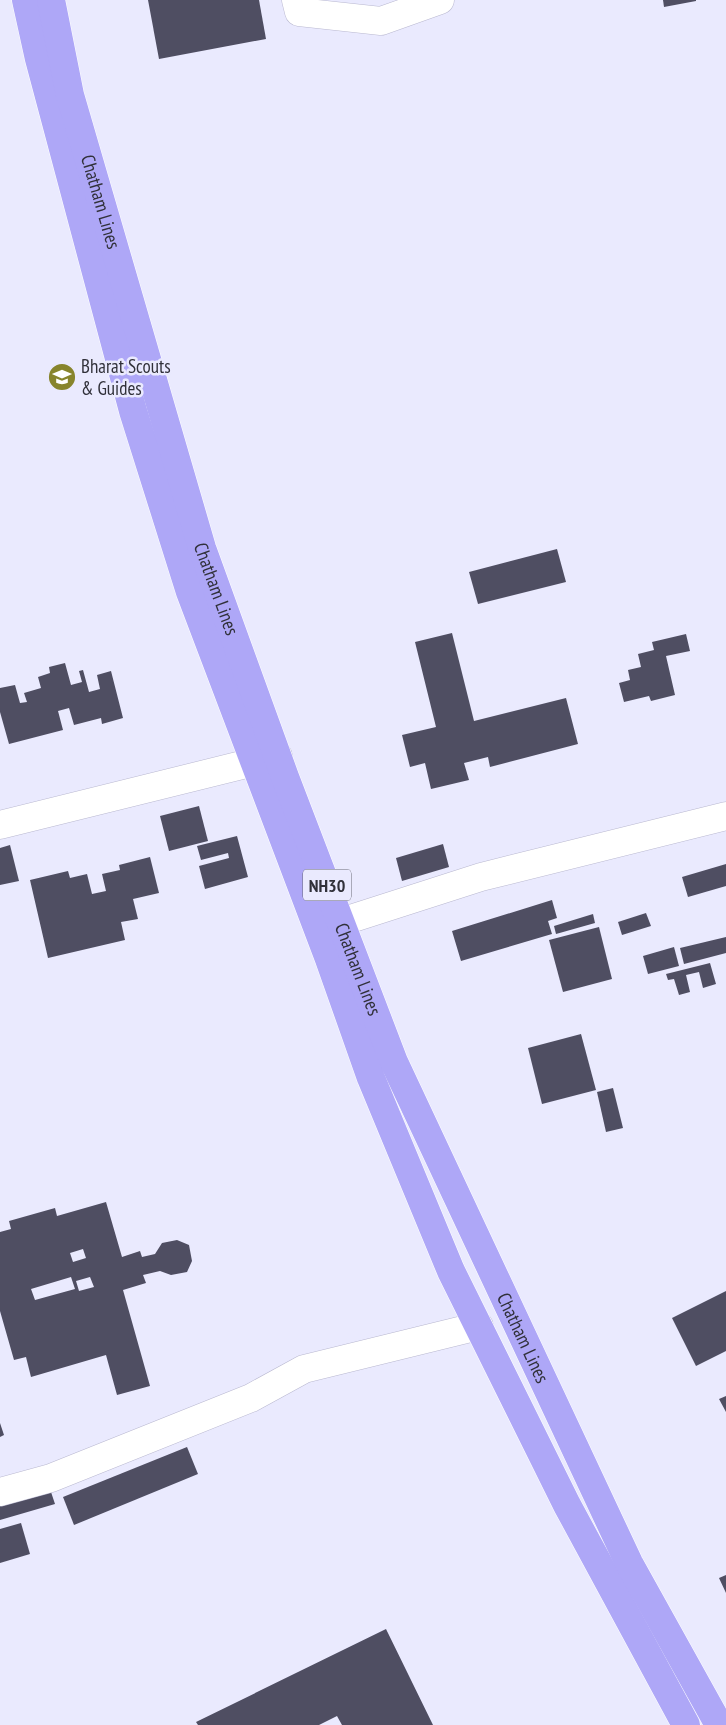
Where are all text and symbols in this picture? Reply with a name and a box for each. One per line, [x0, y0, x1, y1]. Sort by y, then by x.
street label: Chatham Lines [76, 152, 126, 252]
place label: Bharat Scouts & Guides [81, 354, 171, 400]
school or university icon: Bharat Scouts & Guides [47, 362, 77, 392]
street label: Chatham Lines [189, 540, 245, 638]
road number: NH30 [303, 870, 351, 900]
street label: Chatham Lines [330, 920, 387, 1019]
street label: Chatham Lines [492, 1289, 555, 1387]

